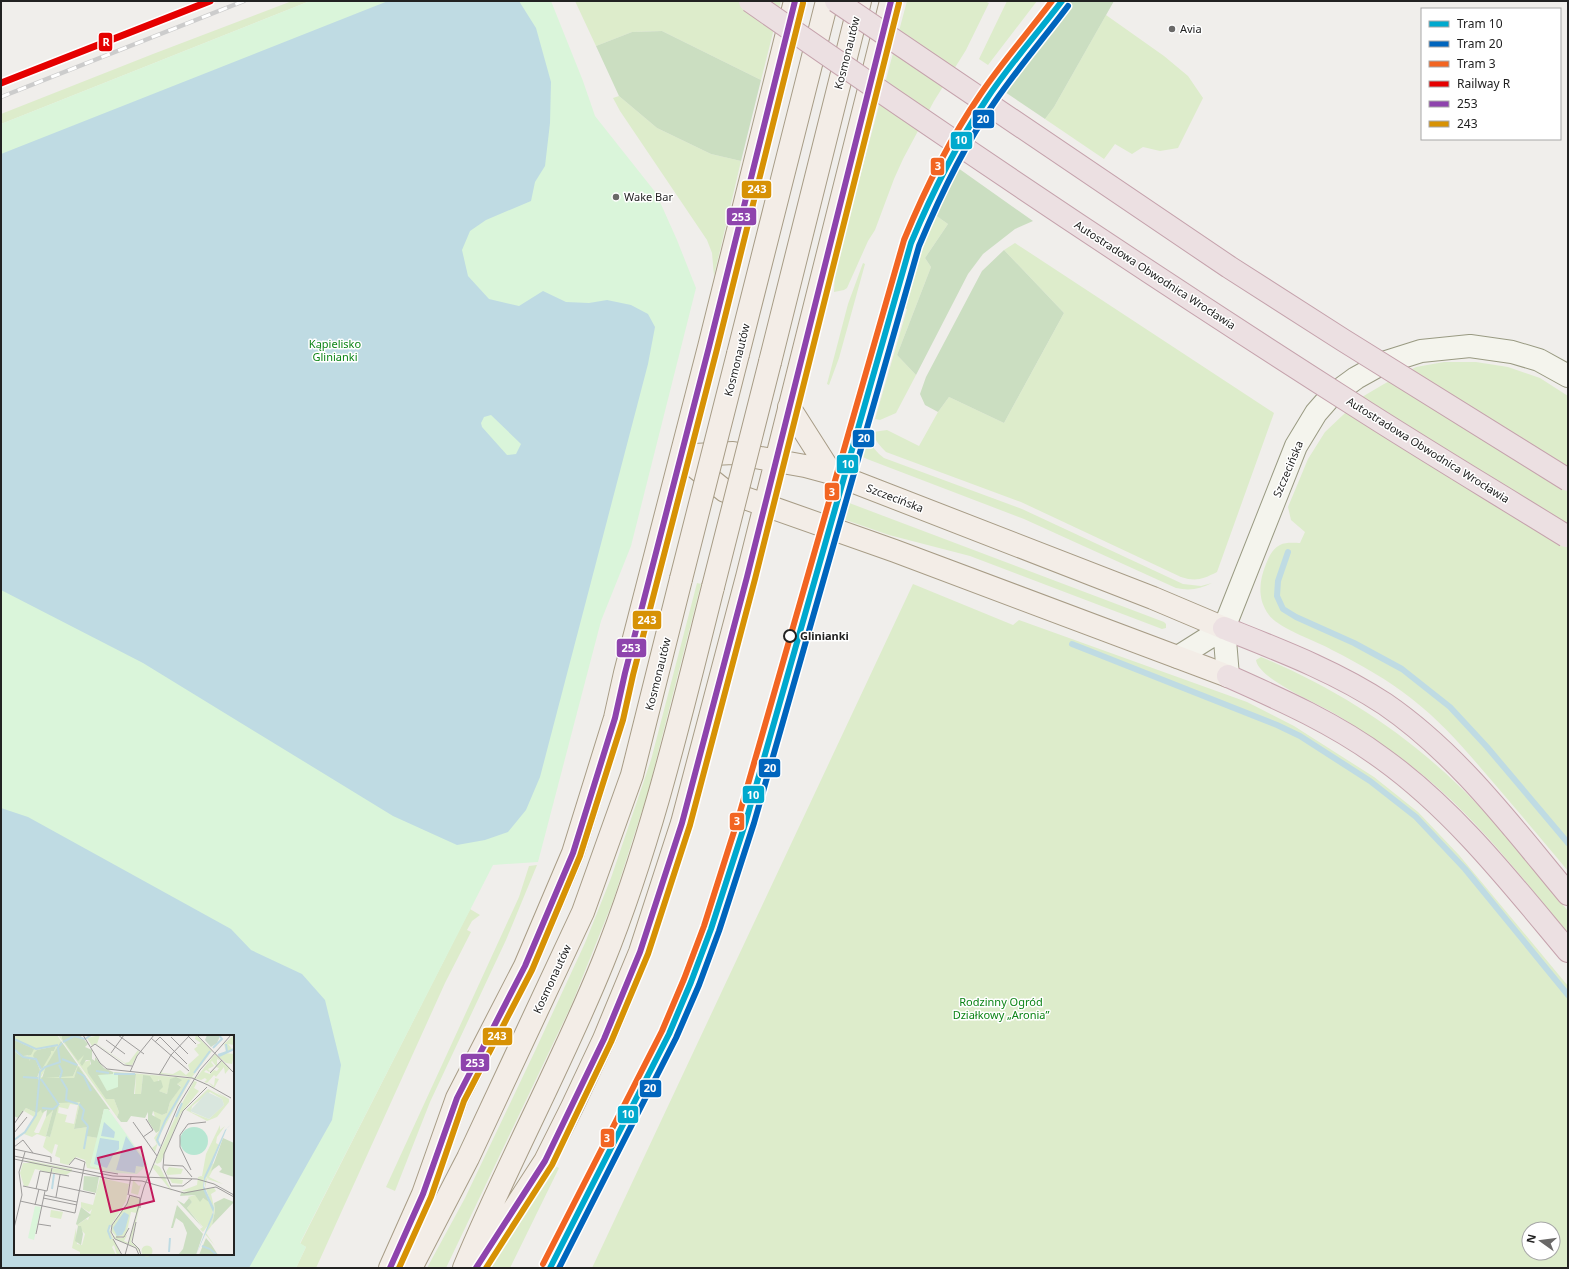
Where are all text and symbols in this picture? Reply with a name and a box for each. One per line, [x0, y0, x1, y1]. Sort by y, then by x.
legend [1421, 8, 1561, 140]
street label: Kosmonautów [830, 15, 863, 91]
text: Tram 10 [1457, 15, 1503, 32]
place label: Avia [1180, 21, 1202, 36]
marker: Avia [1167, 24, 1177, 34]
line badge: R [98, 32, 113, 52]
text: R [102, 34, 110, 49]
text: Tram 20 [1457, 35, 1503, 52]
text: Tram 3 [1457, 55, 1496, 72]
text: Railway R [1457, 75, 1511, 92]
text: 253 [1457, 95, 1478, 112]
line badge: 20 [972, 109, 995, 129]
text: 20 [977, 111, 989, 126]
text: 243 [1457, 115, 1478, 132]
line badge: 10 [950, 131, 973, 150]
text: 10 [955, 132, 967, 147]
line badge: 3 [930, 157, 945, 176]
text: 3 [935, 158, 941, 173]
line badge: 243 [741, 180, 772, 199]
text: 243 [748, 181, 766, 196]
place label: Wake Bar [624, 189, 673, 204]
marker: Wake Bar [611, 192, 621, 202]
line badge: 253 [726, 207, 757, 226]
text: 253 [732, 209, 750, 224]
street label: Autostradowa Obwodnica Wrocławia [1072, 217, 1239, 332]
street label: Kosmonautów [720, 322, 753, 398]
park label: Kąpielisko Glinianki [309, 336, 361, 364]
street label: Autostradowa Obwodnica Wrocławia [1344, 393, 1512, 506]
line badge: 20 [852, 429, 875, 448]
text: 20 [858, 430, 870, 445]
street label: Szczecińska [1269, 438, 1306, 499]
line badge: 10 [836, 454, 859, 474]
text: 10 [842, 456, 854, 471]
street label: Szczecińska [864, 480, 926, 515]
line badge: 3 [824, 482, 840, 501]
text: 3 [829, 484, 835, 499]
line badge: 243 [632, 610, 662, 630]
text: 243 [638, 612, 656, 627]
place label: Glinianki [800, 628, 849, 643]
marker: Glinianki [783, 629, 797, 643]
street label: Kosmonautów [641, 636, 674, 712]
line badge: 253 [616, 638, 647, 658]
text: 253 [622, 640, 640, 655]
line badge: 20 [758, 758, 781, 778]
text: 20 [764, 760, 776, 775]
line badge: 10 [742, 785, 765, 804]
text: 10 [747, 787, 759, 802]
line badge: 3 [729, 812, 745, 831]
text: 3 [734, 813, 740, 828]
street label: Kosmonautów [529, 942, 574, 1016]
park label: Rodzinny Ogród Działkowy „Aronia” [953, 994, 1049, 1022]
line badge: 243 [482, 1027, 513, 1046]
text: 243 [488, 1028, 506, 1043]
inset map [14, 1035, 234, 1255]
line badge: 253 [460, 1053, 490, 1072]
text: 253 [466, 1055, 484, 1070]
line badge: 20 [639, 1079, 662, 1098]
text: 20 [644, 1080, 656, 1095]
line badge: 10 [617, 1105, 639, 1124]
text: 10 [622, 1106, 634, 1121]
line badge: 3 [600, 1128, 615, 1148]
text: 3 [604, 1130, 610, 1145]
north arrow [1521, 1221, 1561, 1261]
text: N [1522, 1232, 1539, 1245]

